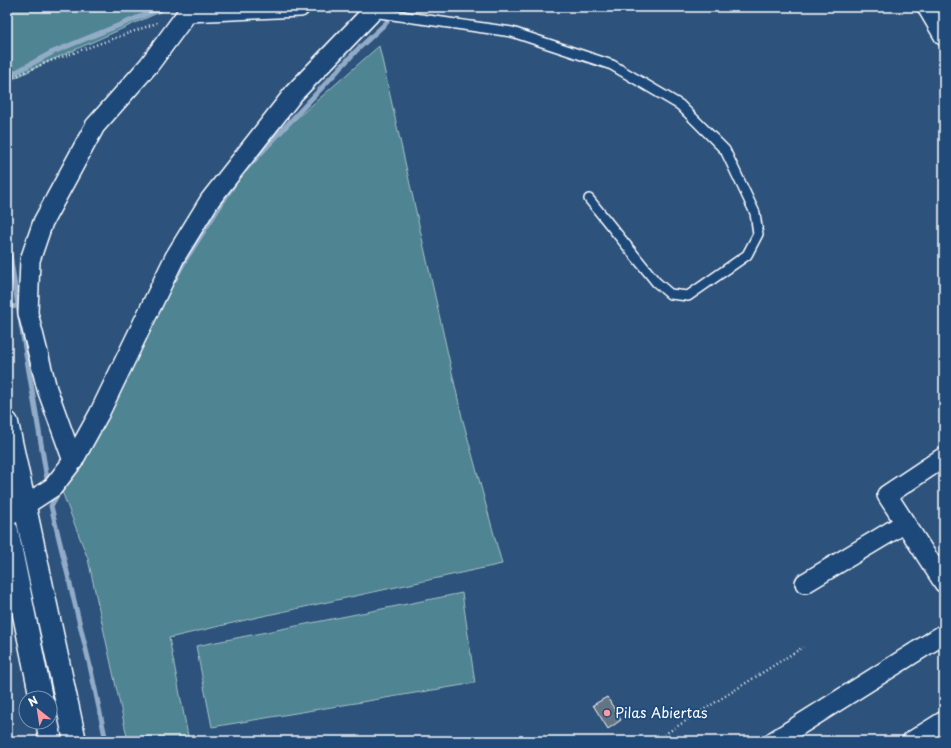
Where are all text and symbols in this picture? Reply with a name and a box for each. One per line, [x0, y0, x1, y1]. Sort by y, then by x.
north arrow [18, 690, 58, 730]
text: N [25, 691, 41, 710]
place label: Pilas Abiertas [615, 702, 708, 723]
marker: Pilas Abiertas [602, 708, 612, 718]

